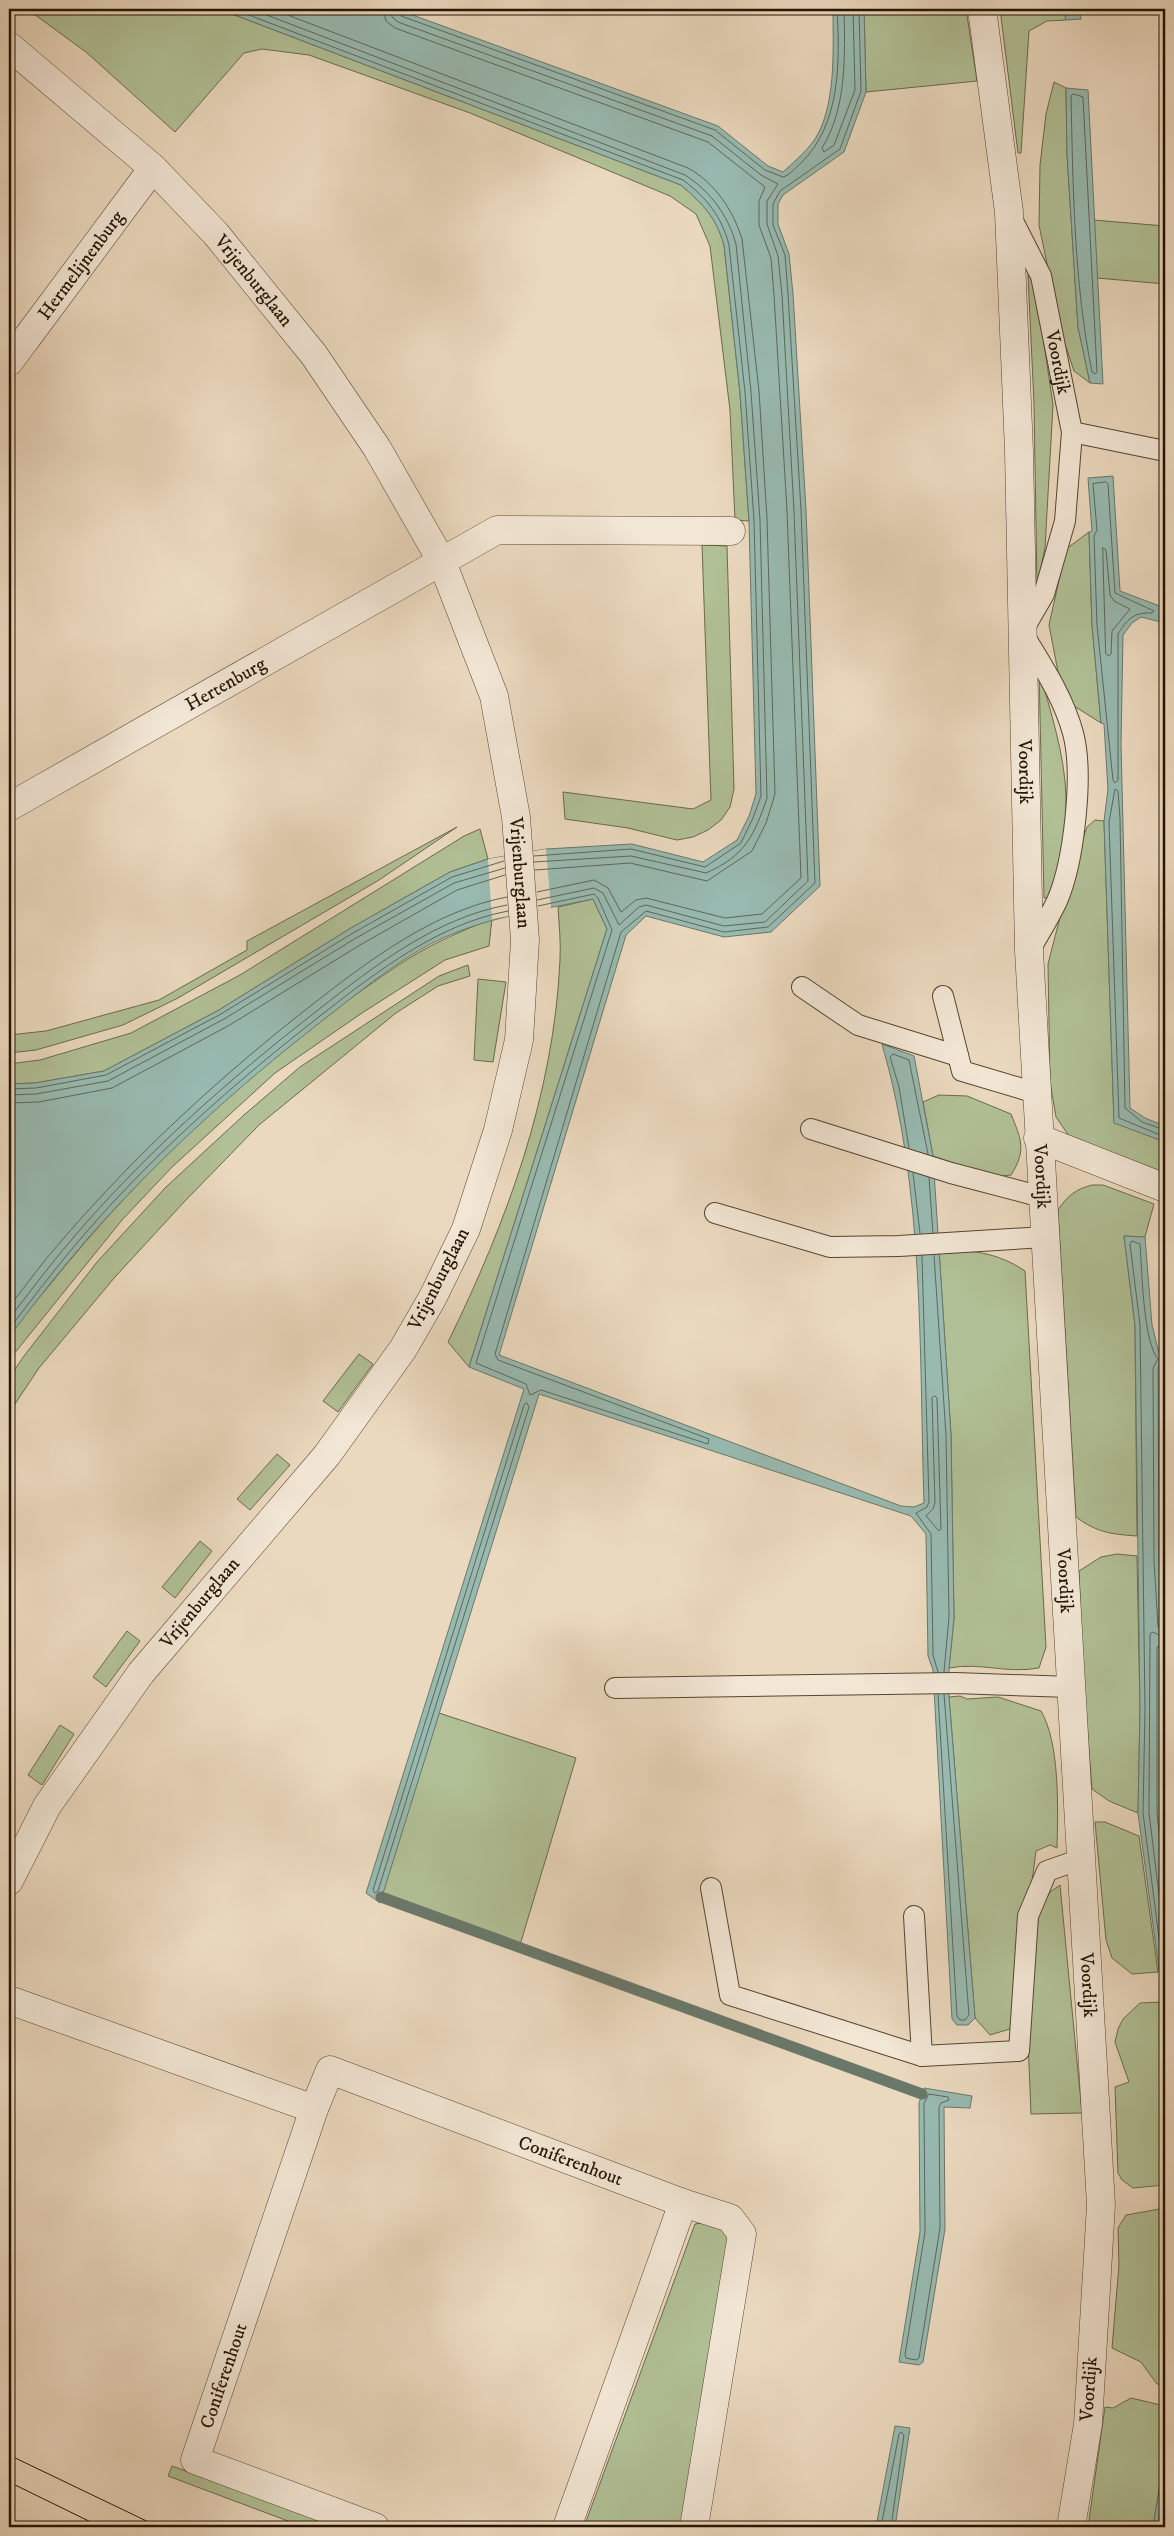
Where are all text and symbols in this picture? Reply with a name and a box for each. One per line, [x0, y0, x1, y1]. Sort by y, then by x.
street label: Hermelijnenburg [33, 205, 129, 324]
street label: Vrijenburglaan [209, 229, 298, 331]
street label: Voordijk [1040, 327, 1076, 397]
street label: Hertenburg [181, 652, 271, 716]
street label: Voordijk [1013, 738, 1038, 805]
street label: Vrijenburglaan [504, 815, 536, 929]
street label: Voordijk [1029, 1142, 1055, 1210]
street label: Vrijenburglaan [403, 1224, 475, 1335]
street label: Voordijk [1052, 1547, 1079, 1614]
street label: Vrijenburglaan [155, 1553, 245, 1654]
street label: Voordijk [1075, 1951, 1102, 2019]
street label: Coniferenhout [515, 2131, 626, 2191]
street label: Coniferenhout [195, 2320, 252, 2432]
street label: Voordijk [1075, 2355, 1103, 2423]

